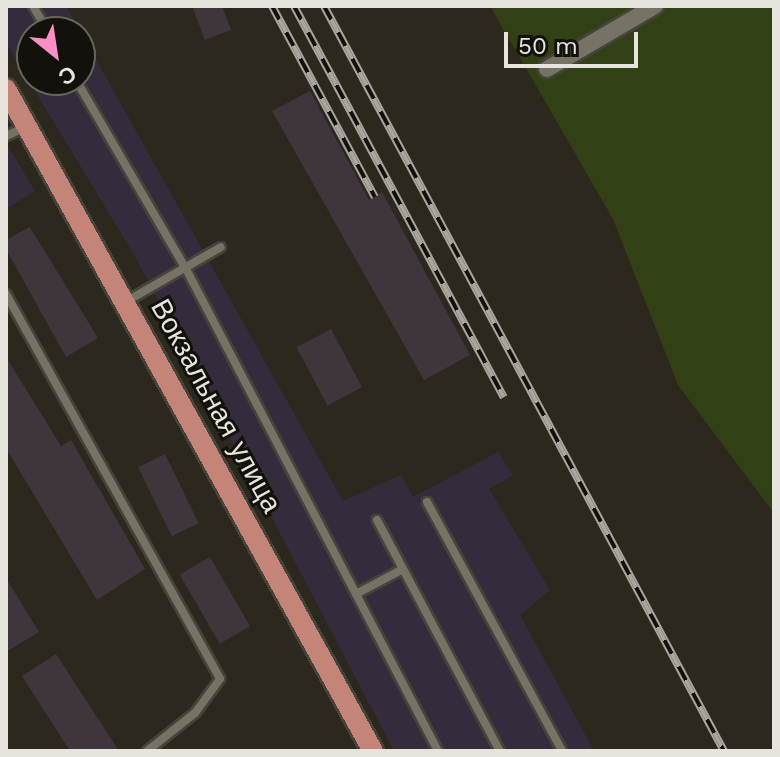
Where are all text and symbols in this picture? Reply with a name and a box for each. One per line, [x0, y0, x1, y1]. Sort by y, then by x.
north arrow [16, 16, 96, 96]
scale bar [508, 16, 642, 66]
text: 50 m [518, 32, 578, 60]
text: С [54, 61, 80, 90]
street label: Вокзальная улица [143, 293, 289, 519]

